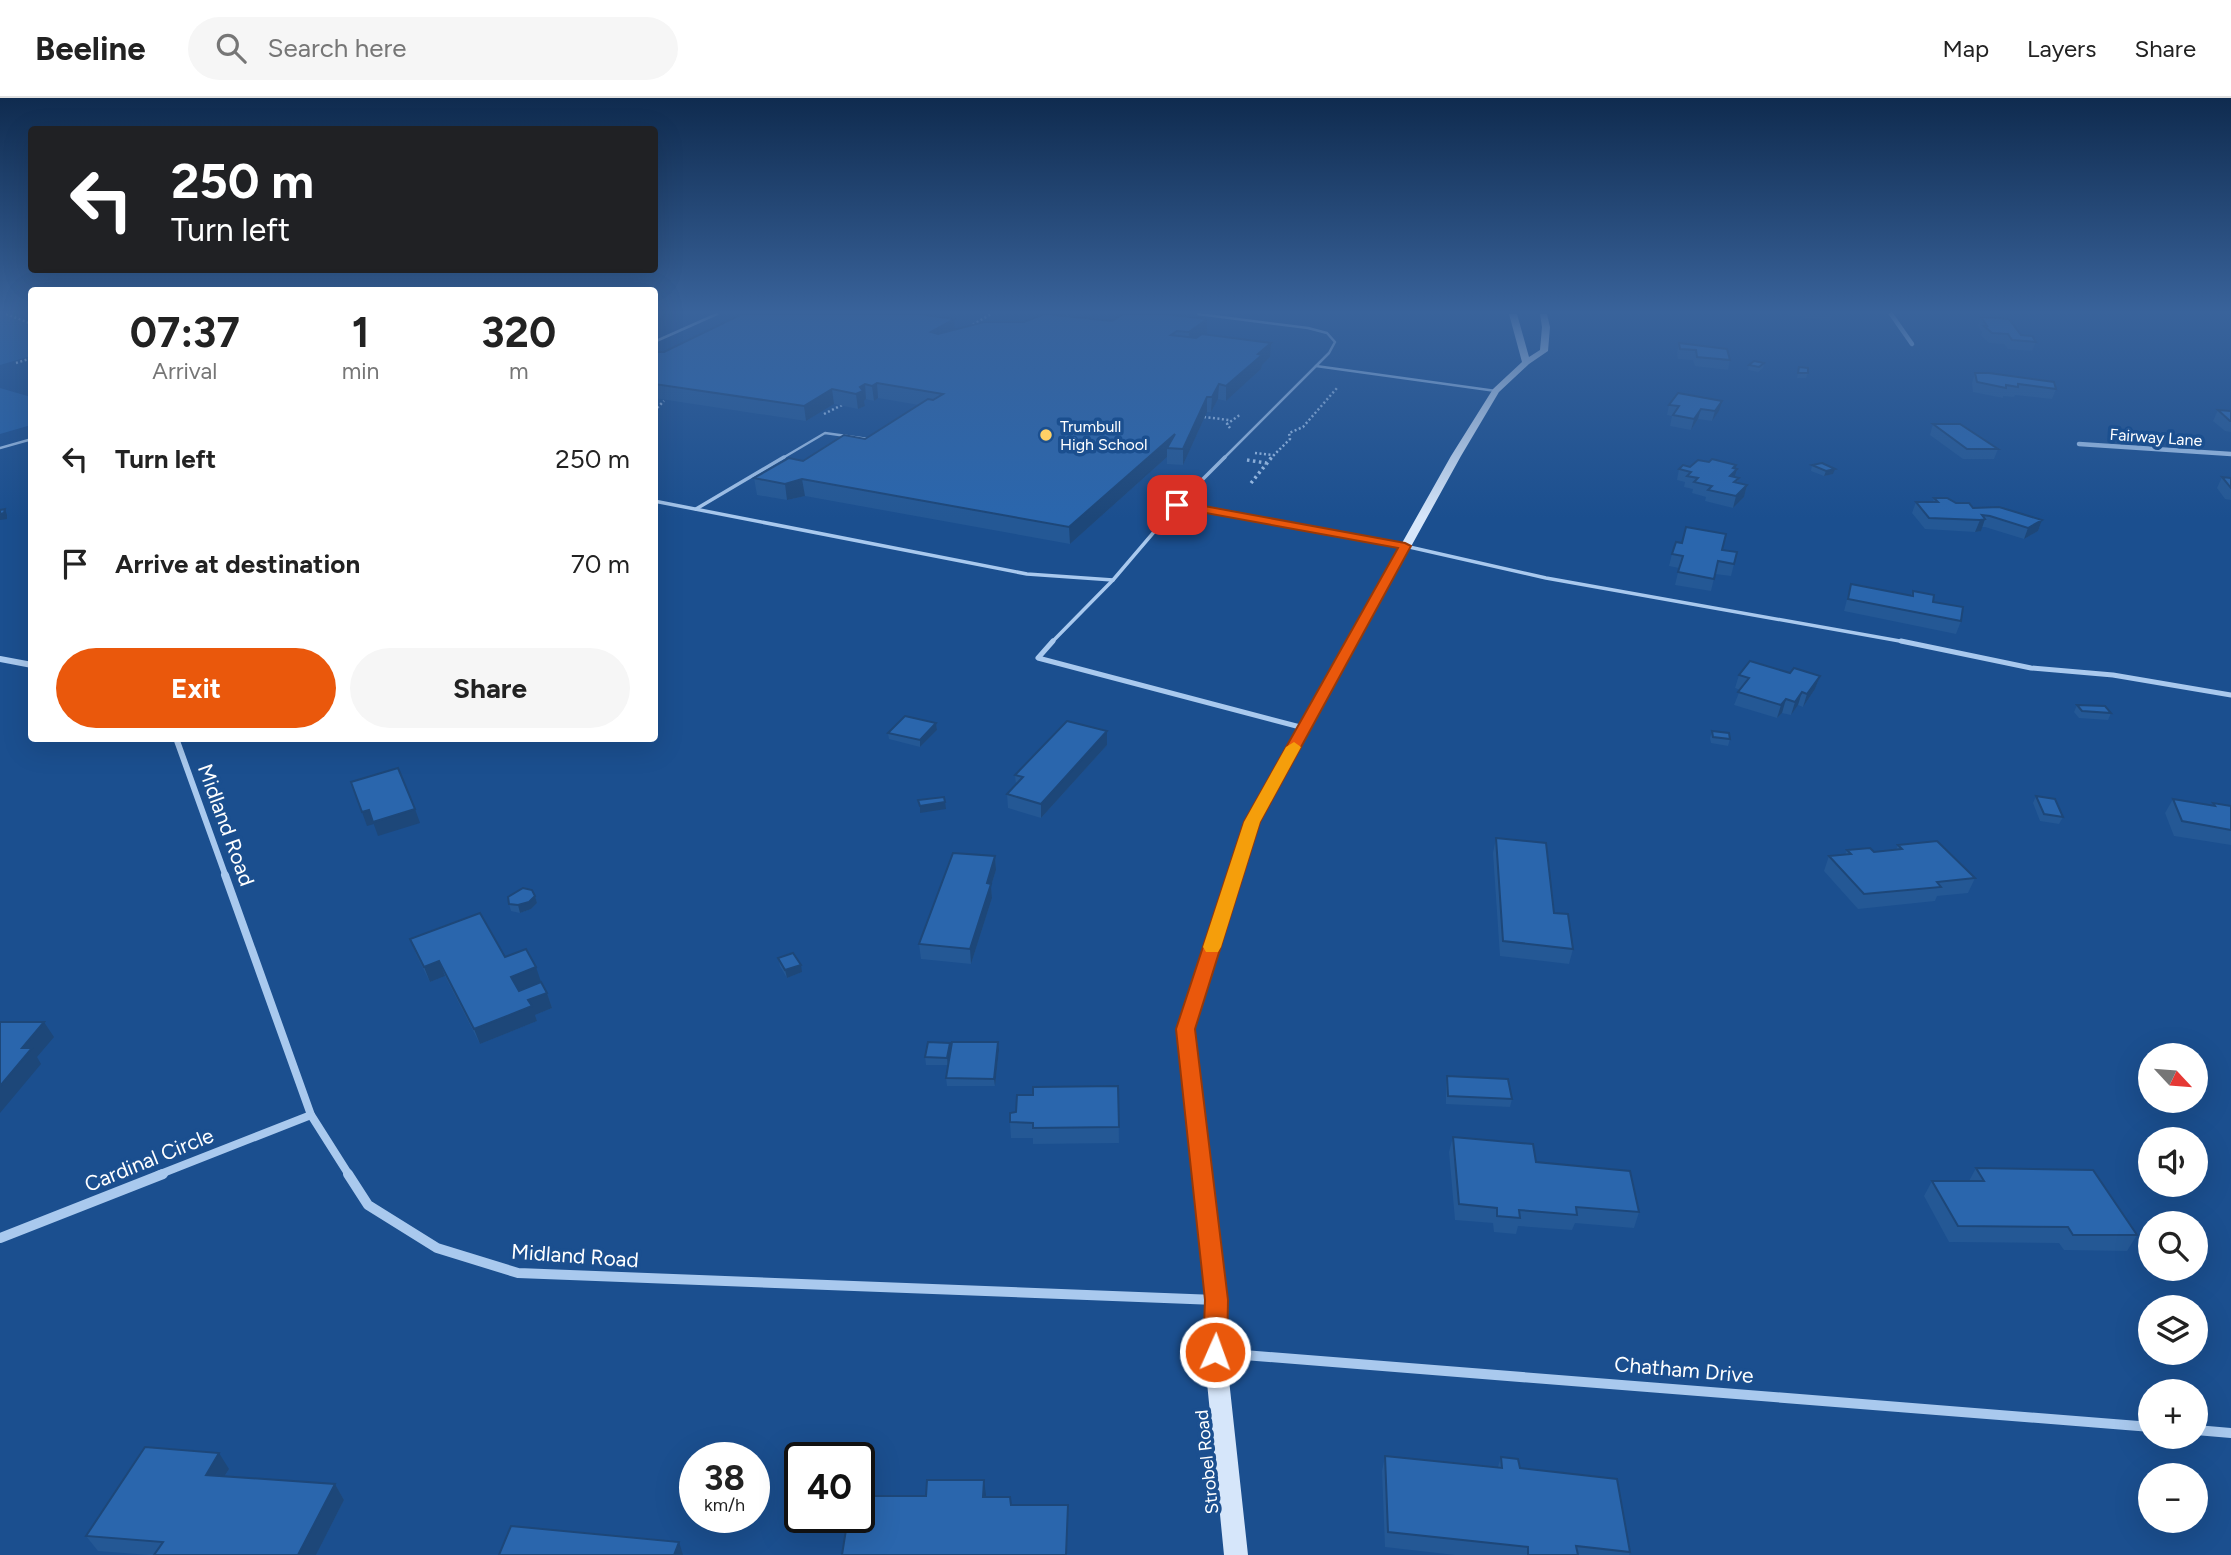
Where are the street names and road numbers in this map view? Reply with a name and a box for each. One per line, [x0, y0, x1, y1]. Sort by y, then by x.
street label: Fairway Lane [2109, 425, 2203, 450]
street label: Midland Road [193, 760, 260, 889]
street label: Cardinal Circle [81, 1122, 217, 1197]
street label: Midland Road [510, 1239, 640, 1272]
street label: Chatham Drive [1613, 1351, 1755, 1388]
street label: Strobel Road [1191, 1409, 1223, 1515]

